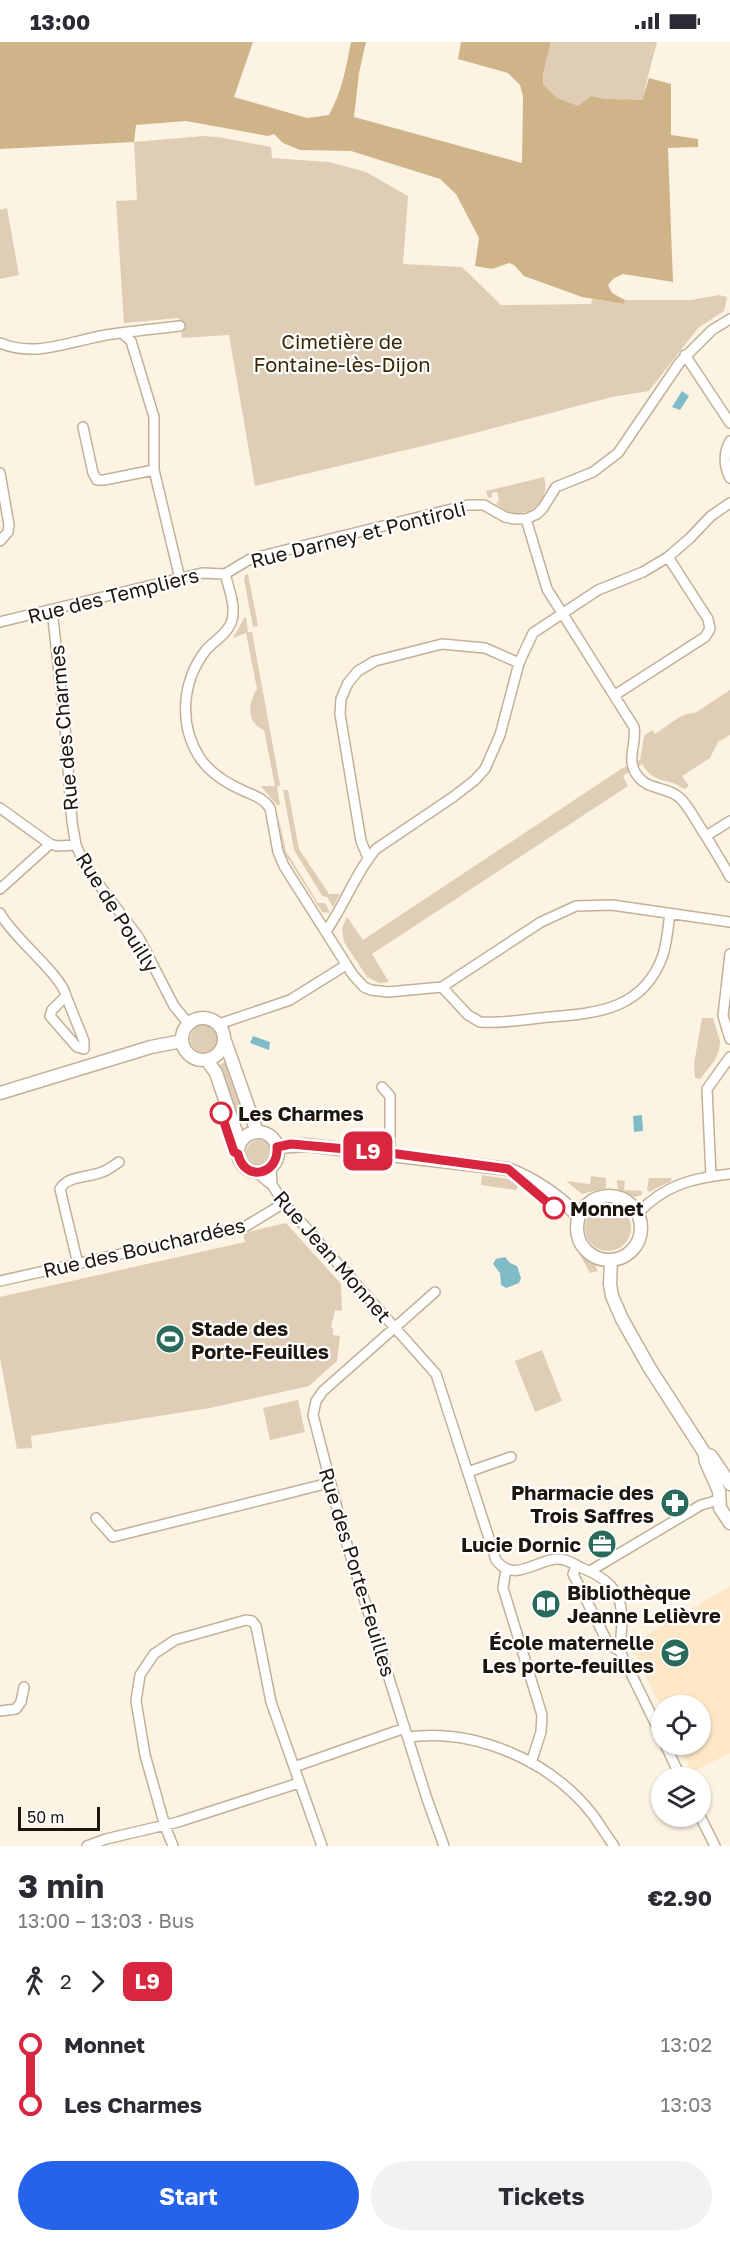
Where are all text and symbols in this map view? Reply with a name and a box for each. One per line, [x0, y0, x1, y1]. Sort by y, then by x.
text: 13:00 [30, 8, 90, 35]
park label: Cimetière de Fontaine-lès-Dijon [254, 329, 430, 376]
street label: Rue Darney et Pontiroli [248, 496, 468, 572]
street label: Rue des Templiers [25, 562, 201, 628]
street label: Rue des Charmes [44, 644, 82, 812]
street label: Rue de Pouilly [72, 848, 164, 976]
place label: Les Charmes [238, 1101, 364, 1125]
marker: Les Charmes [210, 1102, 232, 1124]
line badge: L9 [341, 1132, 395, 1170]
text: L9 [355, 1138, 381, 1164]
street label: Rue Jean Monnet [269, 1185, 397, 1327]
place label: Monnet [570, 1196, 644, 1220]
marker: Monnet [543, 1197, 565, 1219]
street label: Rue des Bouchardées [40, 1212, 248, 1282]
place label: Stade des Porte-Feuilles [191, 1316, 329, 1363]
sports icon: Stade des Porte-Feuilles [154, 1323, 186, 1355]
street label: Rue des Porte-Feuilles [315, 1465, 401, 1679]
place label: Pharmacie des Trois Saffres [511, 1480, 654, 1527]
pharmacy icon: Pharmacie des Trois Saffres [659, 1487, 691, 1519]
office icon: Lucie Dornic [586, 1528, 618, 1560]
place label: Lucie Dornic [461, 1532, 581, 1556]
place label: Bibliothèque Jeanne Lelièvre [567, 1580, 721, 1627]
library icon: Bibliothèque Jeanne Lelièvre [530, 1588, 562, 1620]
place label: École maternelle Les porte-feuilles [482, 1630, 654, 1677]
school or university icon: École maternelle Les porte-feuilles [659, 1637, 691, 1669]
map controls [651, 1695, 711, 1827]
button: locate [651, 1695, 711, 1755]
button: layers [651, 1767, 711, 1827]
scale bar [18, 1804, 100, 1832]
text: 50 m [27, 1807, 64, 1827]
text: 3 min [18, 1866, 104, 1905]
text: €2.90 [648, 1884, 712, 1911]
text: 13:00 – 13:03 · Bus [18, 1908, 194, 1932]
icon: walk [18, 1965, 51, 1998]
icon: forward [81, 1965, 114, 1998]
text: L9 [135, 1968, 160, 1994]
text: 2 [60, 1969, 72, 1993]
text: Monnet [64, 2031, 145, 2058]
text: 13:02 [661, 2032, 712, 2056]
text: Les Charmes [64, 2091, 202, 2118]
text: 13:03 [661, 2092, 712, 2116]
button: Start [18, 2161, 359, 2230]
button: Tickets [371, 2161, 712, 2230]

